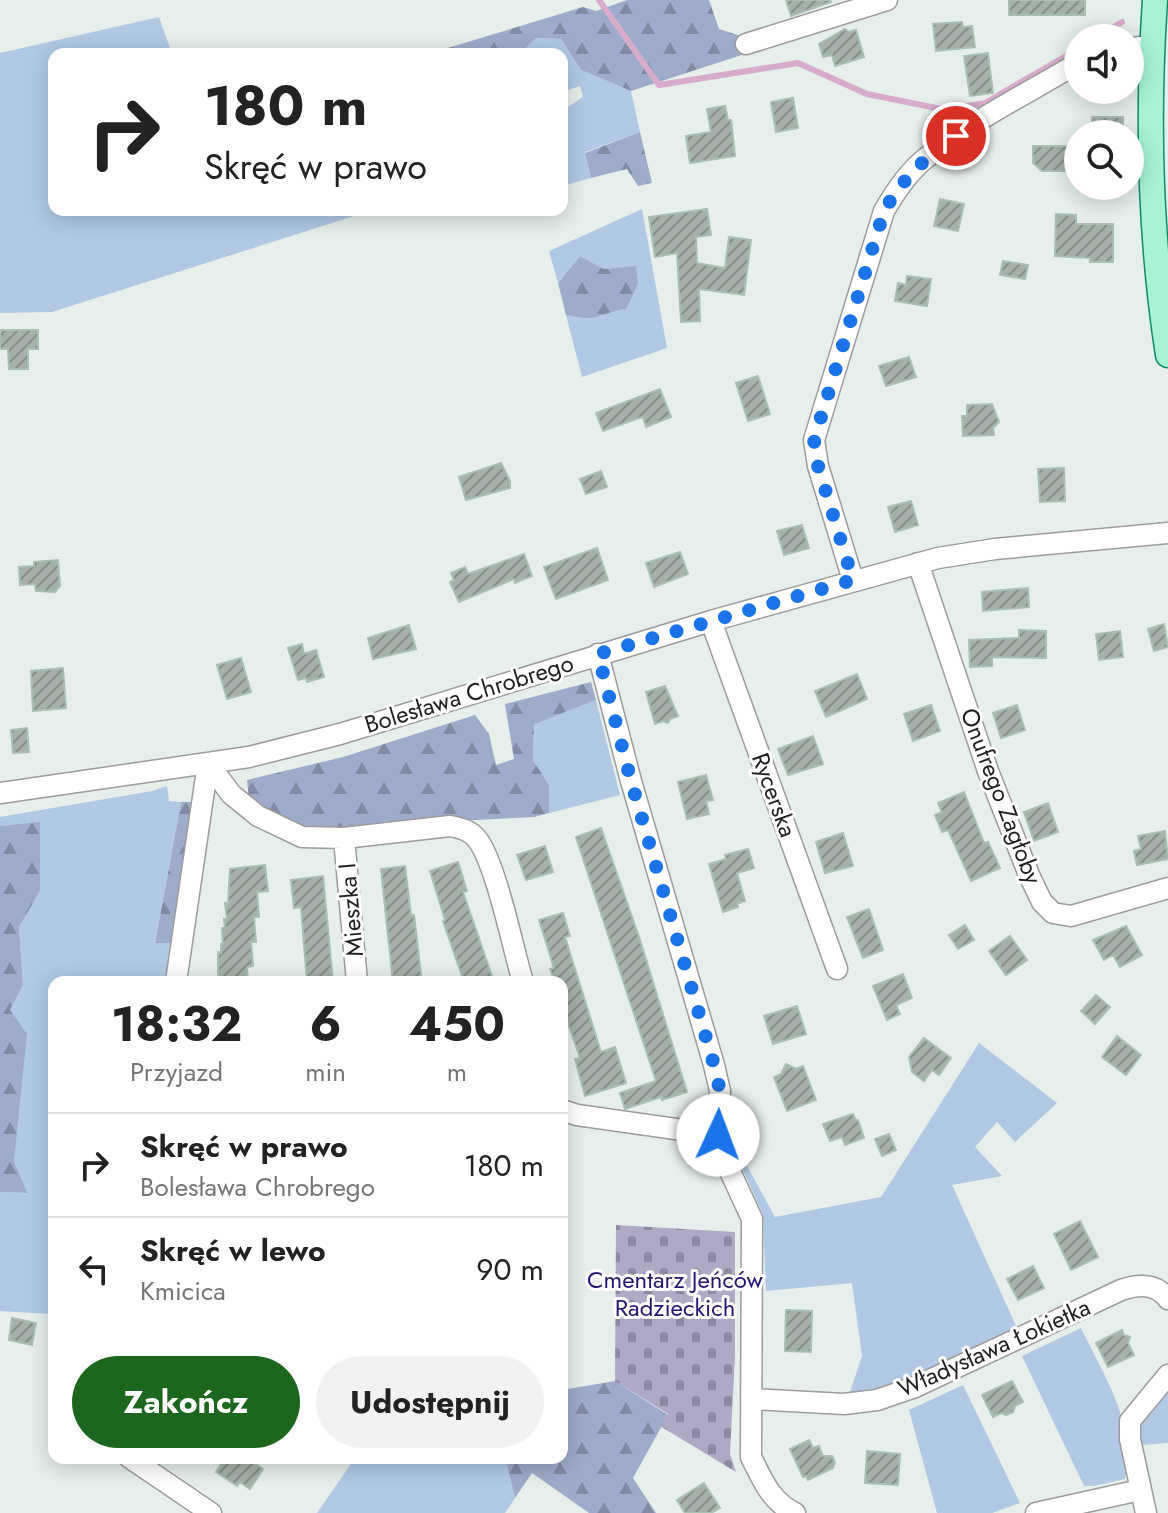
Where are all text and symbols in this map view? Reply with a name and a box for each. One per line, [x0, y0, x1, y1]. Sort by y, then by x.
map controls [1064, 24, 1144, 200]
button: sound [1064, 24, 1144, 104]
text: 180 m [204, 65, 367, 146]
icon: right [72, 80, 176, 184]
pin [922, 102, 990, 170]
icon: arrive [934, 114, 978, 158]
button: search [1064, 120, 1144, 200]
text: Skręć w prawo [204, 140, 427, 192]
street label: Bolesława Chrobrego [360, 645, 578, 742]
street label: Onufrego Zagłoby [952, 703, 1051, 889]
street label: Rycerska [743, 748, 806, 842]
street label: Mieszka I [329, 862, 372, 958]
text: 18:32 [111, 990, 242, 1059]
text: 6 [309, 990, 342, 1059]
text: 450 [409, 990, 505, 1059]
text: Przyjazd [130, 1053, 223, 1091]
text: min [305, 1053, 346, 1091]
text: m [447, 1053, 467, 1091]
position arrow [676, 1093, 760, 1177]
text: Skręć w prawo [140, 1125, 348, 1168]
icon: right [72, 1143, 116, 1187]
text: 180 m [464, 1144, 544, 1187]
text: Bolesława Chrobrego [140, 1168, 375, 1206]
text: Skręć w lewo [140, 1229, 326, 1272]
icon: left [72, 1247, 116, 1291]
text: 90 m [476, 1248, 544, 1291]
park label: Cmentarz Jeńców Radzieckich [587, 1262, 764, 1325]
text: Kmicica [140, 1272, 226, 1310]
street label: Władysława Łokietka [892, 1289, 1096, 1406]
button: Zakończ [72, 1356, 300, 1448]
button: Udostępnij [316, 1356, 544, 1448]

